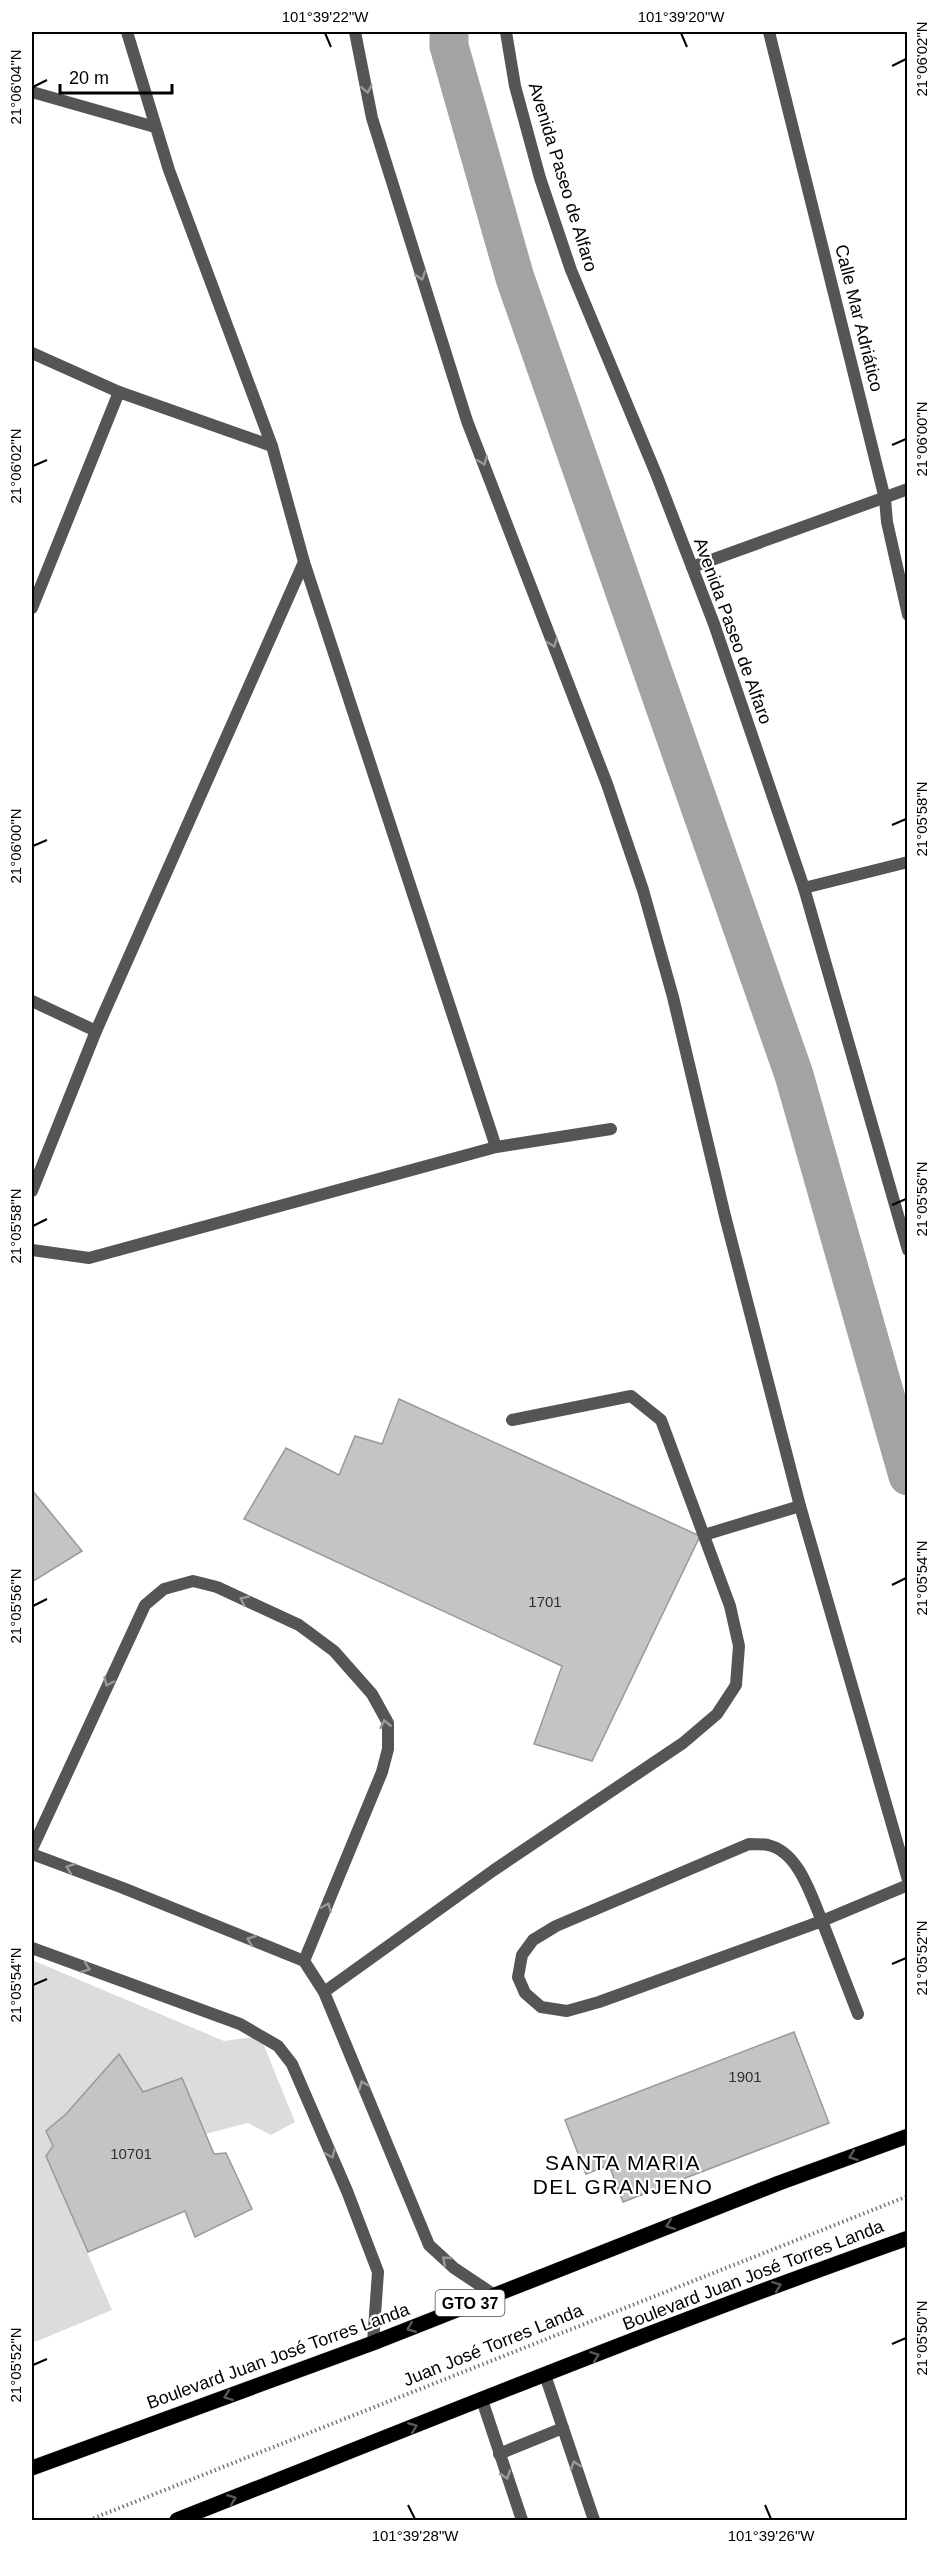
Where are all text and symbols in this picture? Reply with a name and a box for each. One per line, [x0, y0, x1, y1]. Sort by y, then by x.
text: 101°39'22"W [282, 8, 369, 25]
text: 101°39'20"W [638, 8, 725, 25]
text: 21°06'02"N [913, 21, 930, 97]
text: 21°06'04"N [7, 49, 24, 125]
scale bar [60, 57, 172, 95]
text: 20 m [69, 68, 109, 88]
street label: Avenida Paseo de Alfaro [525, 80, 601, 274]
one-way arrow [360, 84, 373, 94]
street label: Calle Mar Adriático [831, 242, 887, 394]
one-way arrow [414, 270, 426, 281]
text: 21°06'00"N [913, 401, 930, 477]
text: 21°06'02"N [7, 428, 24, 504]
one-way arrow [475, 455, 488, 466]
street label: Avenida Paseo de Alfaro [690, 535, 776, 727]
one-way arrow [546, 637, 558, 648]
text: 21°05'58"N [913, 781, 930, 857]
text: 21°06'00"N [7, 808, 24, 884]
text: 21°05'56"N [913, 1161, 930, 1237]
text: 21°05'58"N [7, 1188, 24, 1264]
text: 21°05'54"N [913, 1540, 930, 1616]
text: 21°05'56"N [7, 1568, 24, 1644]
house number: 1701 [528, 1593, 562, 1610]
one-way arrow [240, 1595, 251, 1607]
one-way arrow [103, 1675, 115, 1686]
one-way arrow [380, 1719, 393, 1729]
one-way arrow [65, 1863, 76, 1876]
one-way arrow [320, 1902, 332, 1913]
text: 21°05'52"N [913, 1920, 930, 1996]
one-way arrow [246, 1935, 257, 1947]
text: 21°05'54"N [7, 1947, 24, 2023]
one-way arrow [80, 1961, 91, 1973]
house number: 1901 [728, 2068, 762, 2085]
one-way arrow [358, 2081, 370, 2092]
house number: 10701 [110, 2145, 152, 2162]
one-way arrow [324, 2148, 336, 2159]
one-way arrow [848, 2148, 858, 2161]
district label: SANTA MARIA DEL GRANJENO [533, 2151, 713, 2198]
street label: Boulevard Juan José Torres Landa [620, 2216, 887, 2334]
one-way arrow [666, 2218, 677, 2230]
one-way arrow [442, 2256, 452, 2267]
one-way arrow [770, 2281, 781, 2293]
road number: GTO 37 [436, 2290, 504, 2316]
street label: Boulevard Juan José Torres Landa [144, 2299, 413, 2413]
street label: Juan José Torres Landa [400, 2299, 587, 2390]
text: 21°05'50"N [913, 2300, 930, 2376]
one-way arrow [406, 2321, 417, 2333]
text: 21°05'52"N [7, 2327, 24, 2403]
one-way arrow [588, 2351, 599, 2363]
one-way arrow [223, 2389, 234, 2401]
one-way arrow [407, 2422, 418, 2434]
one-way arrow [570, 2460, 583, 2471]
one-way arrow [499, 2469, 512, 2480]
one-way arrow [225, 2494, 236, 2506]
text: 101°39'28"W [372, 2527, 459, 2544]
text: 101°39'26"W [728, 2527, 815, 2544]

